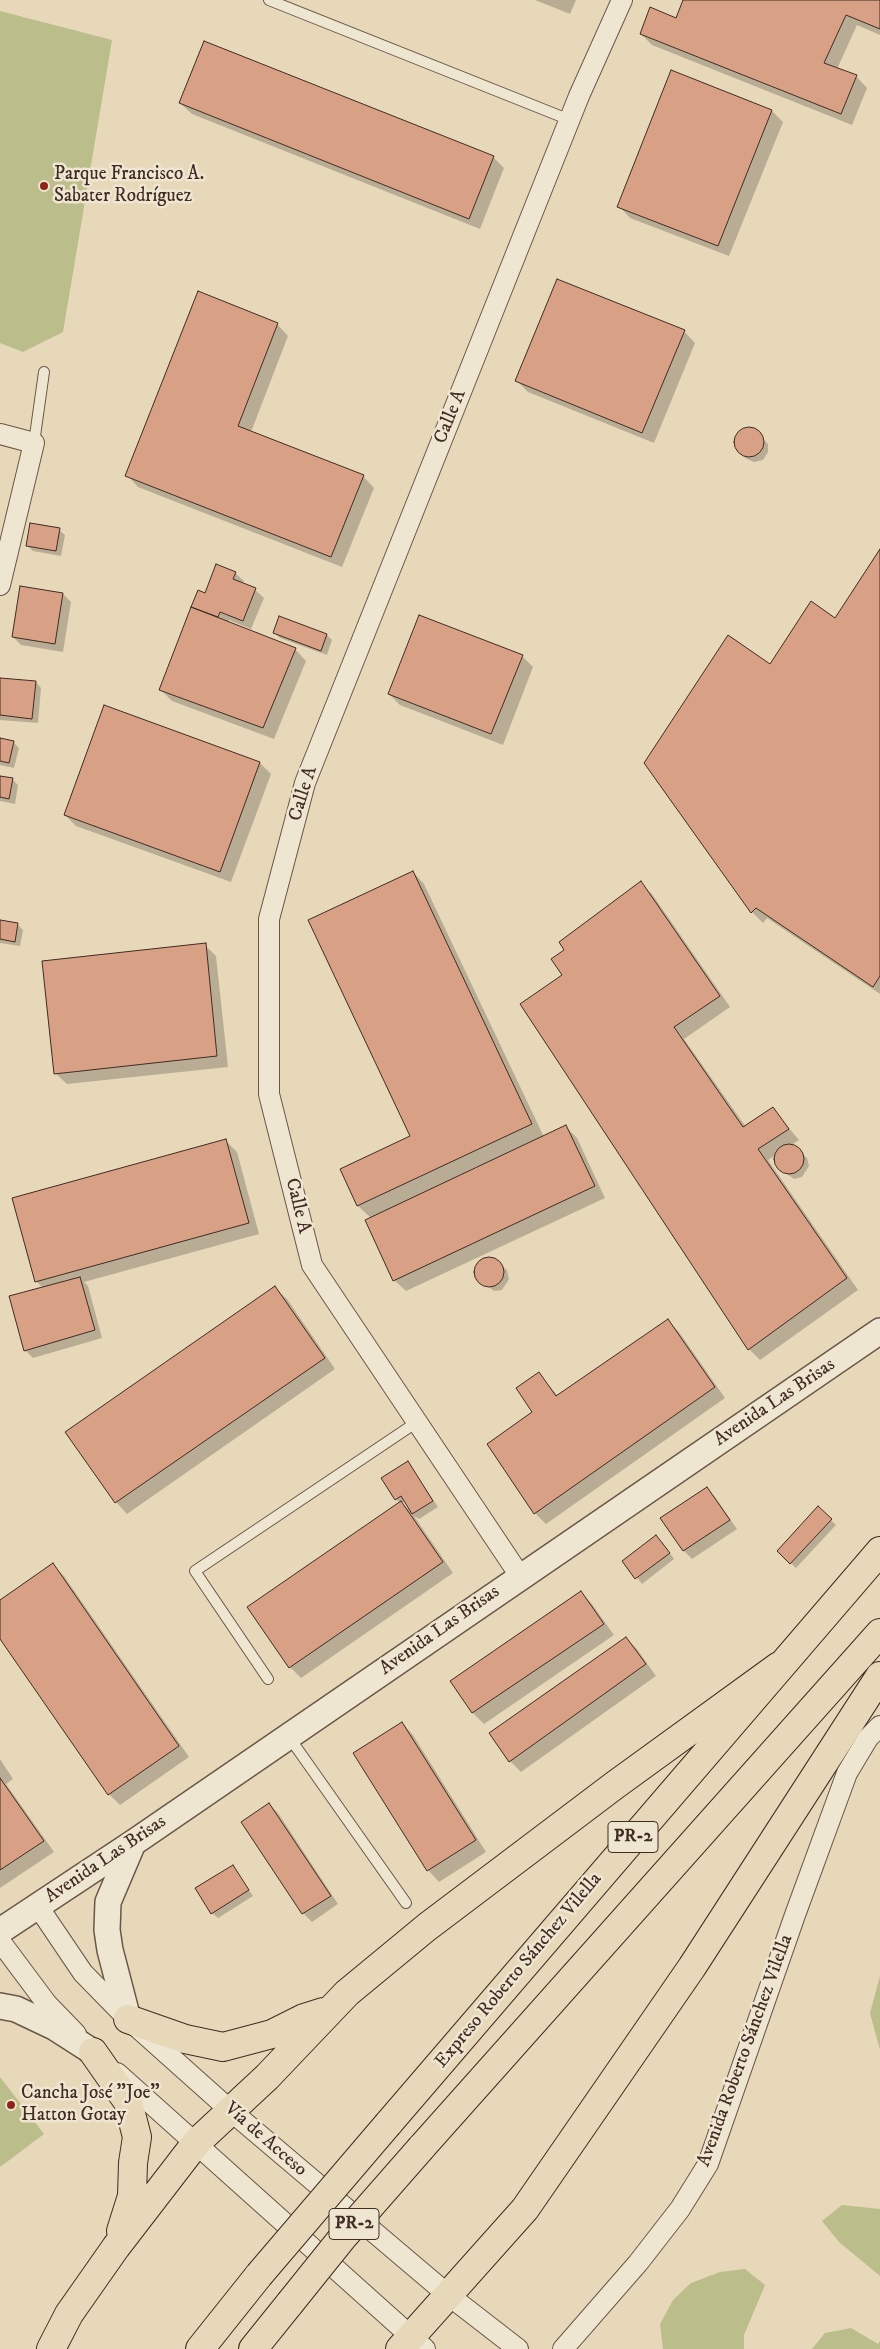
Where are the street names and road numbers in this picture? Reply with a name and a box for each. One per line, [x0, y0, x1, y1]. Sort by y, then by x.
street label: Calle A [430, 387, 472, 447]
street label: Calle A [285, 764, 323, 824]
street label: Calle A [279, 1176, 315, 1236]
street label: Avenida Las Brisas [710, 1354, 840, 1452]
street label: Avenida Las Brisas [376, 1581, 504, 1681]
street label: Avenida Las Brisas [41, 1811, 171, 1909]
road number: PR-2 [608, 1821, 658, 1852]
street label: Expreso Roberto Sánchez Vilella [431, 1869, 607, 2073]
street label: Avenida Roberto Sánchez Vilella [693, 1932, 799, 2170]
street label: Vía de Acceso [219, 2098, 311, 2182]
road number: PR-2 [329, 2208, 379, 2240]

